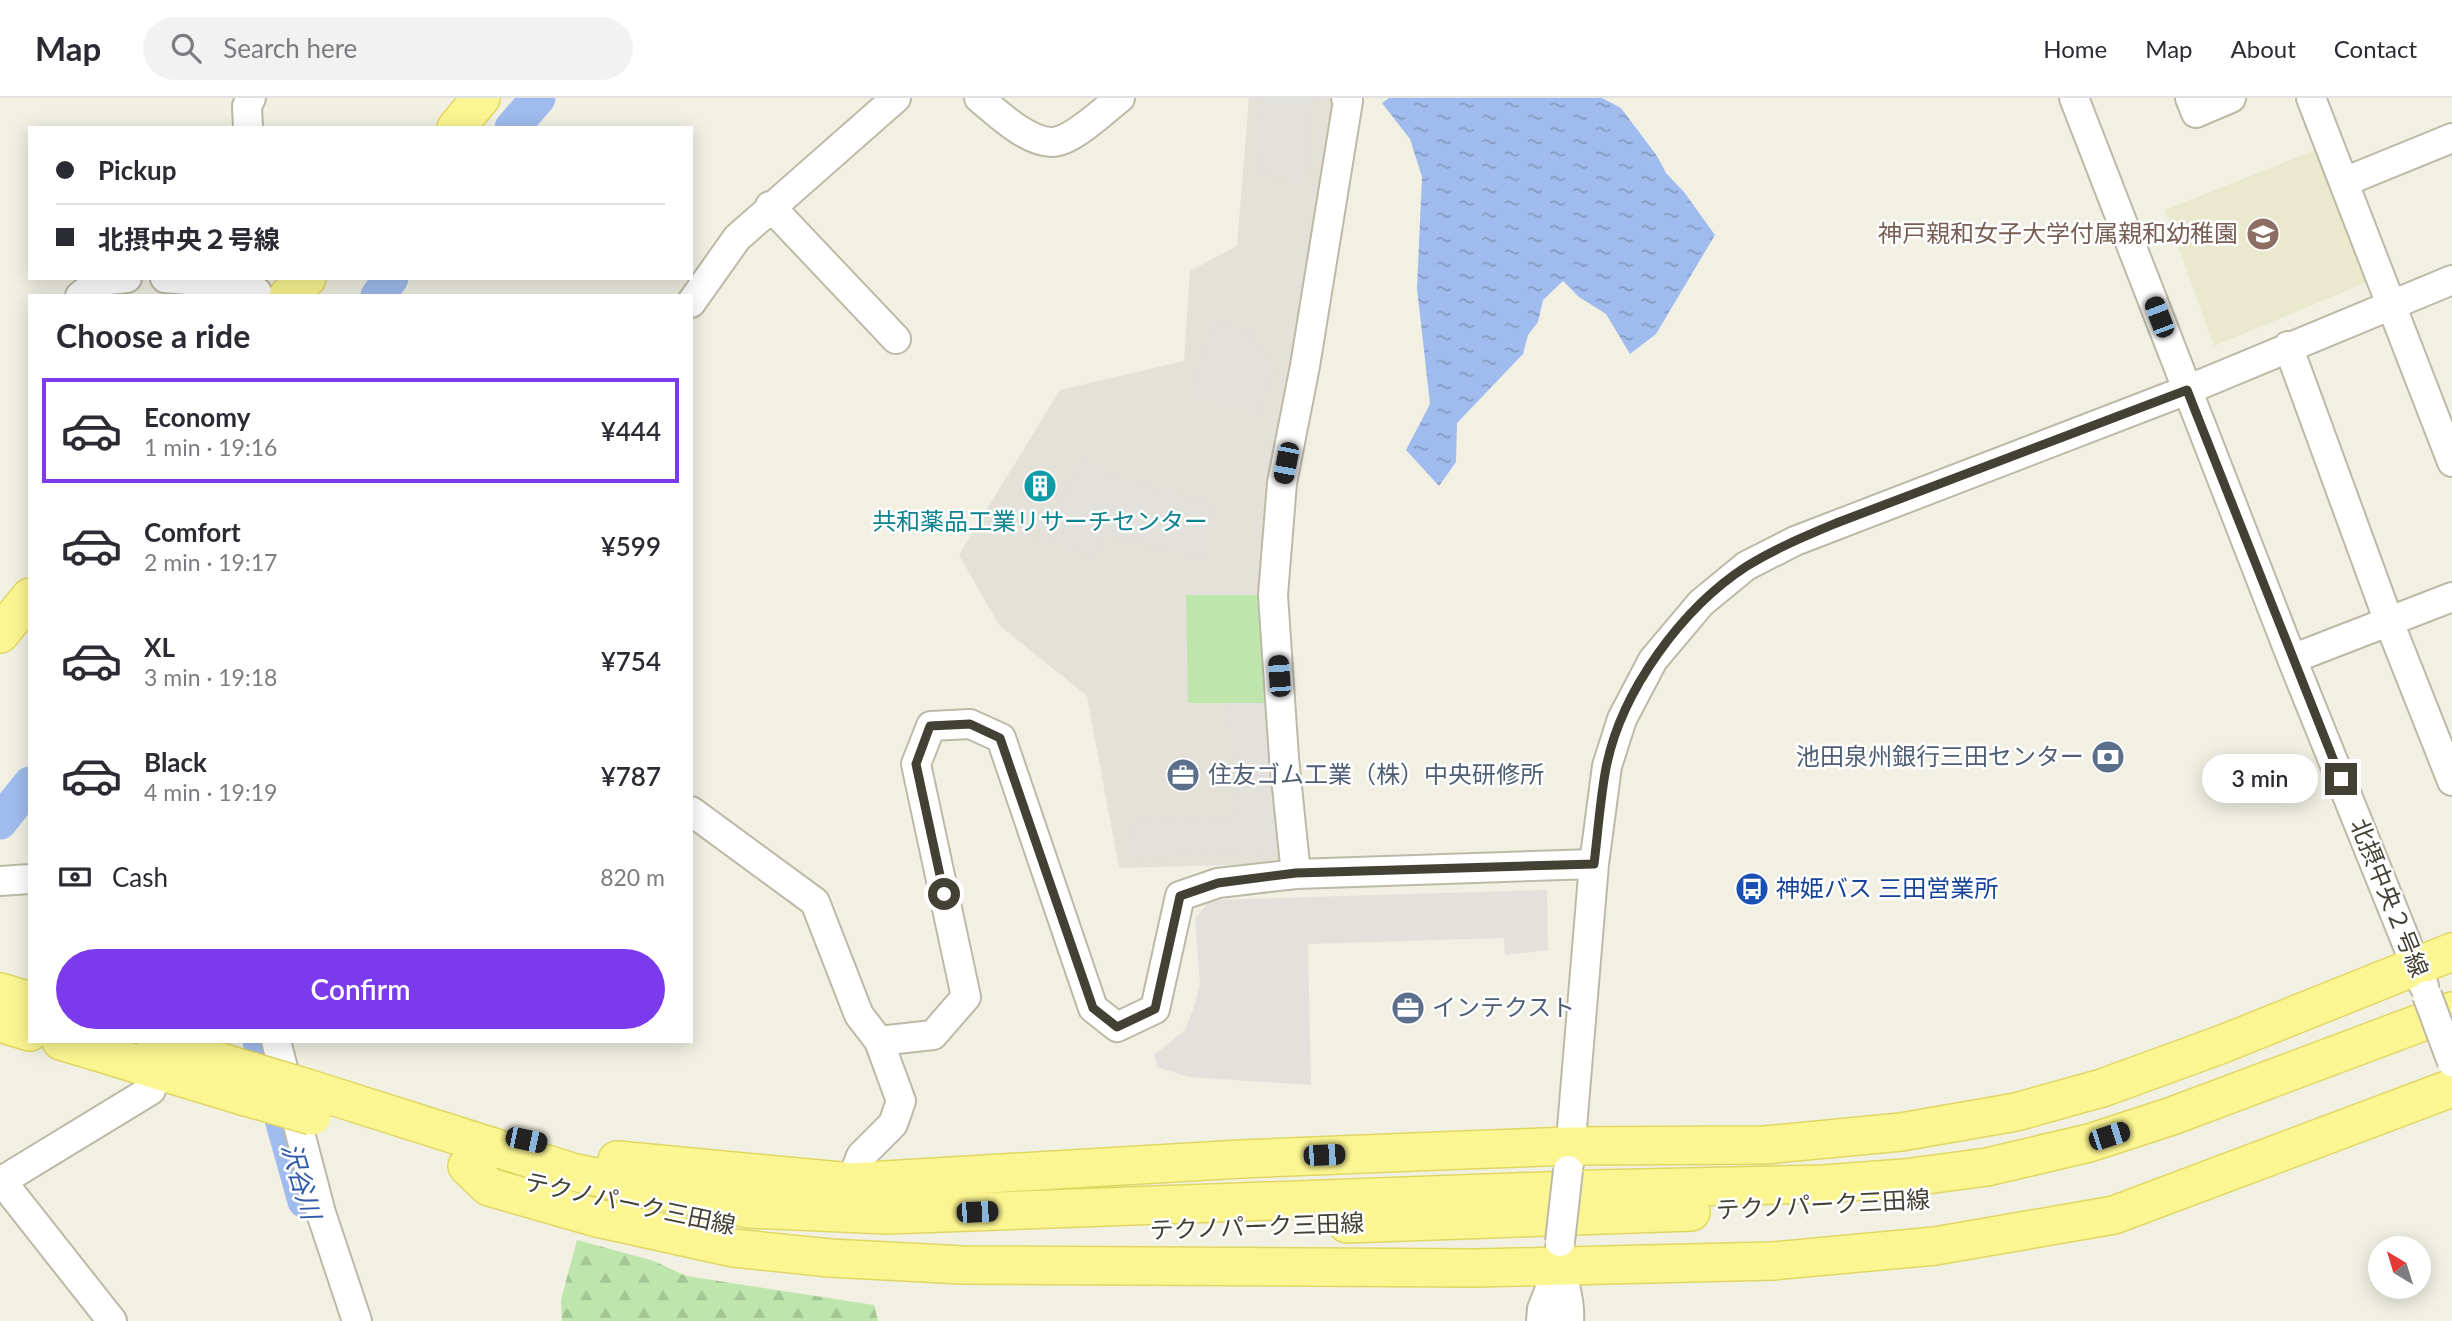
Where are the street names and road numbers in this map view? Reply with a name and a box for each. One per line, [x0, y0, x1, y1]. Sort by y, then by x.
street label: 北摂中央２号線 [2345, 814, 2435, 981]
street label: テクノパーク三田線 [522, 1166, 738, 1239]
street label: テクノパーク三田線 [1715, 1183, 1931, 1224]
street label: テクノパーク三田線 [1149, 1207, 1365, 1244]

